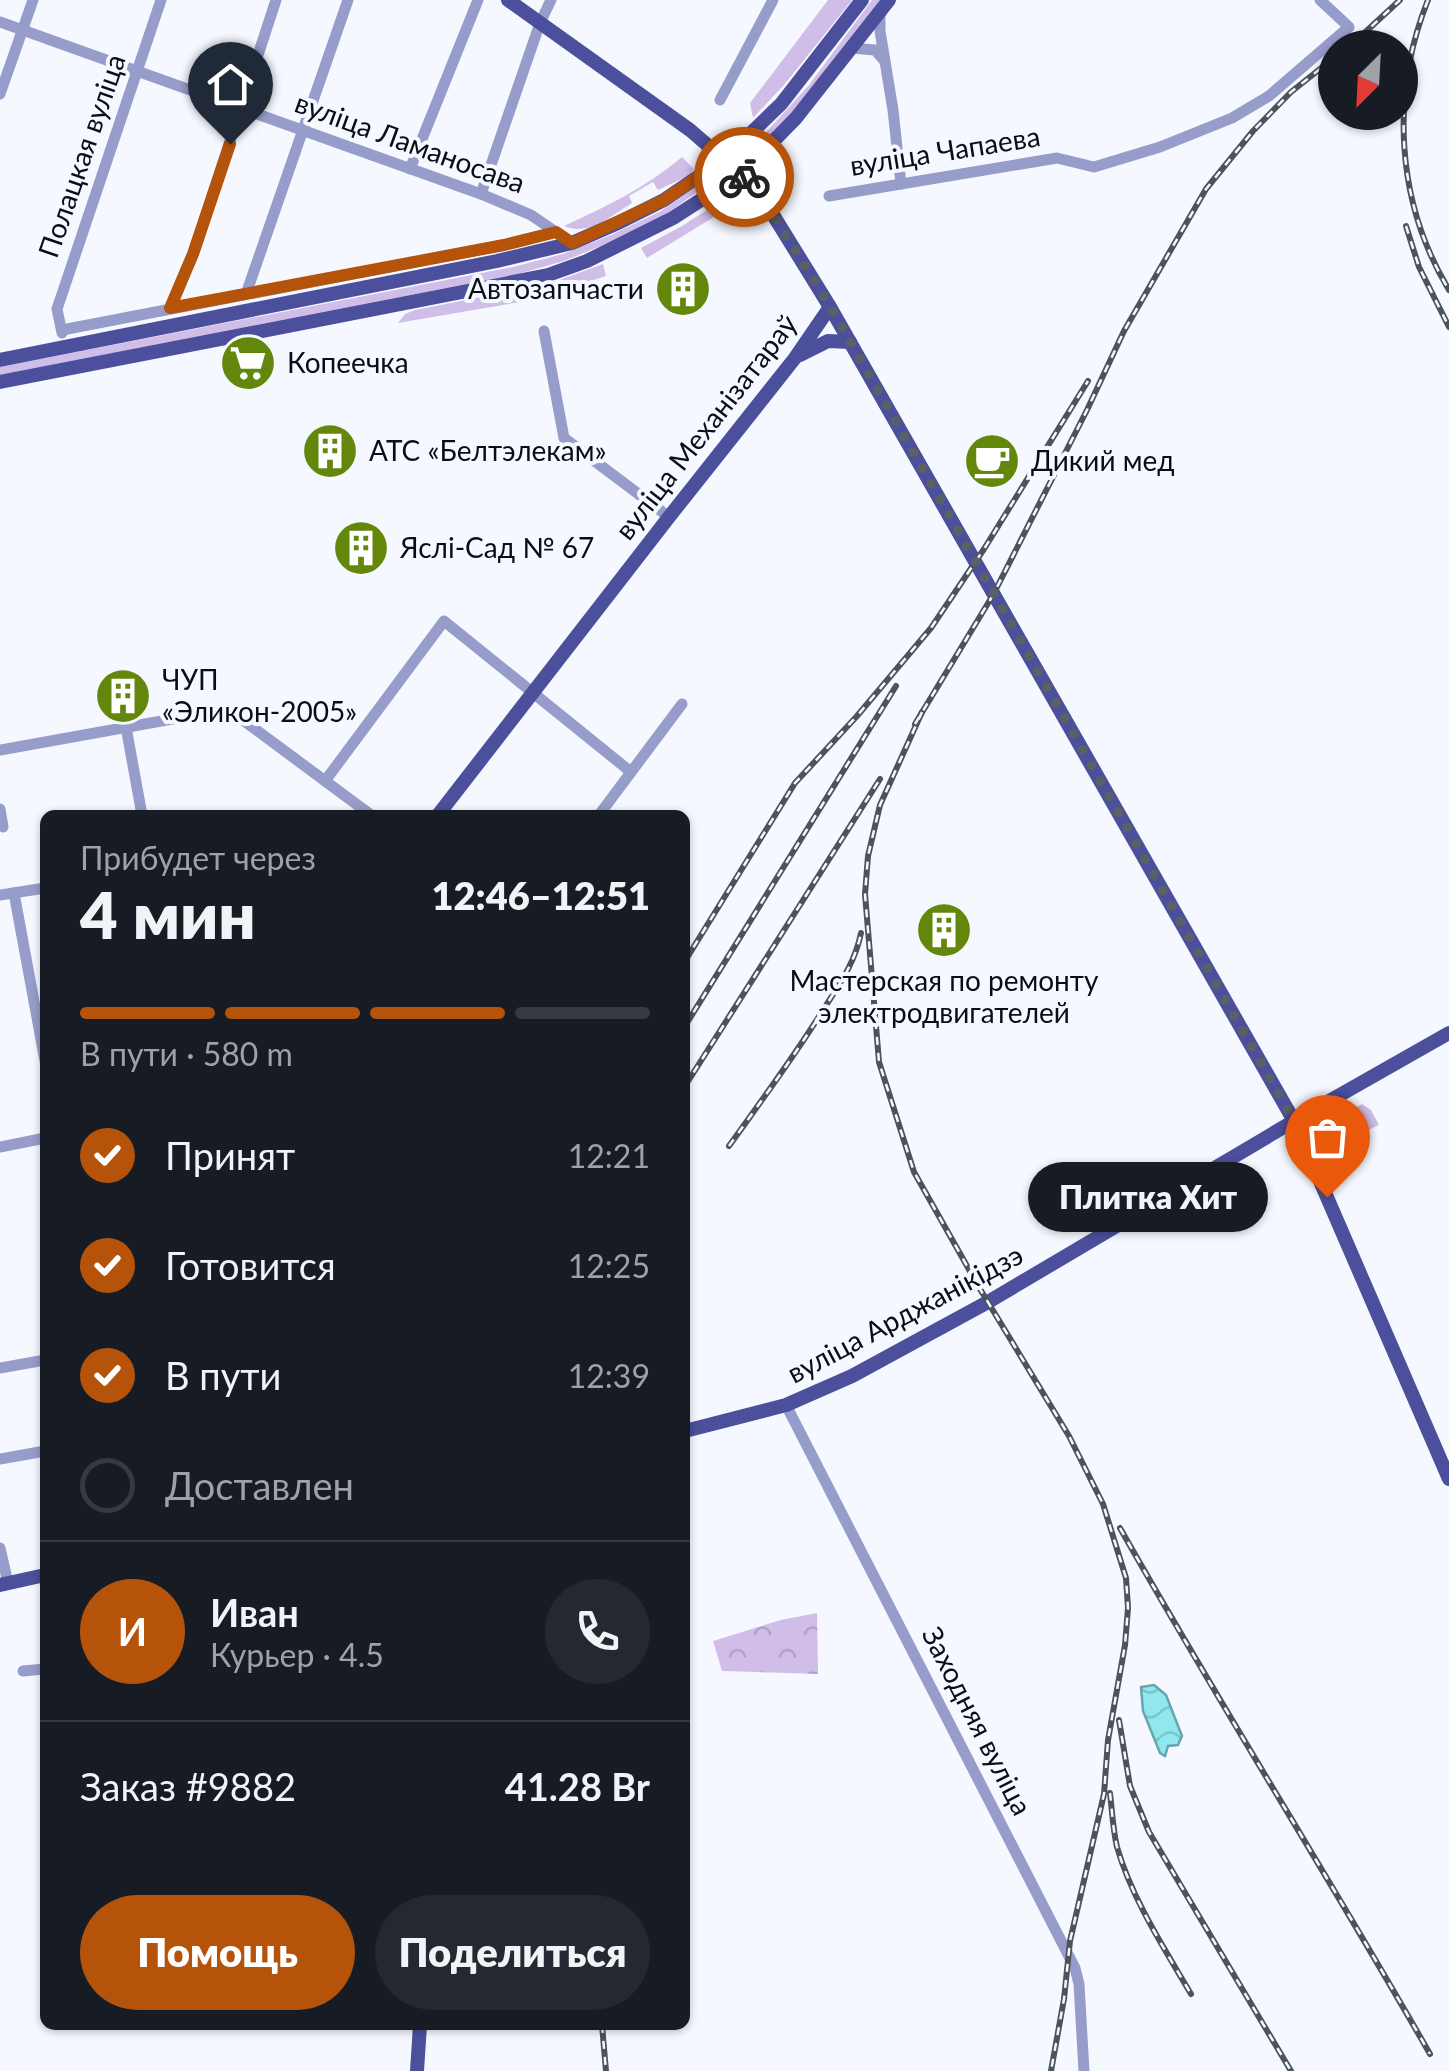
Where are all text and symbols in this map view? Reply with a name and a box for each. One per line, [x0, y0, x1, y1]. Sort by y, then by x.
north arrow [1318, 30, 1418, 130]
map controls [1318, 30, 1418, 130]
pin [188, 42, 273, 145]
street label: Полацкая вуліца [30, 50, 132, 262]
icon: home [203, 57, 258, 112]
street label: вуліца Ламаносава [291, 85, 530, 199]
street label: вуліца Чапаева [847, 118, 1042, 182]
courier [694, 127, 794, 227]
icon: bike [717, 150, 772, 205]
building icon: Автозапчасти [653, 259, 713, 319]
place label: Автозапчасти [468, 271, 644, 305]
street label: вуліца Механізатараў [607, 307, 804, 546]
supermarket icon: Копеечка [218, 333, 278, 393]
place label: Копеечка [287, 345, 409, 379]
building icon: АТС «Белтэлекам» [300, 421, 360, 481]
cafe icon: Дикий мед [962, 431, 1022, 491]
place label: АТС «Белтэлекам» [369, 433, 607, 467]
place label: Дикий мед [1031, 443, 1174, 477]
building icon: Яслі-Сад № 67 [331, 518, 391, 578]
place label: Яслі-Сад № 67 [399, 530, 594, 564]
place label: ЧУП «Эликон-2005» [162, 662, 357, 728]
building icon: ЧУП «Эликон-2005» [93, 666, 153, 726]
text: Прибудет через [80, 838, 316, 877]
text: 12:46–12:51 [431, 872, 650, 918]
text: 4 мин [80, 875, 256, 953]
building icon: Мастерская по ремонту электродвигателей [914, 900, 974, 960]
place label: Мастерская по ремонту электродвигателей [790, 963, 1099, 1029]
text: В пути · 580 m [80, 1034, 293, 1073]
pin [1285, 1095, 1370, 1198]
icon: bag [1300, 1110, 1355, 1165]
icon: check [80, 1128, 135, 1183]
text: Принят [165, 1132, 295, 1178]
text: 12:21 [568, 1136, 650, 1175]
callout: Плитка Хит [1027, 1162, 1267, 1232]
text: Плитка Хит [1059, 1177, 1237, 1216]
street label: вуліца Арджанікідзэ [781, 1237, 1028, 1390]
icon: check [80, 1238, 135, 1293]
text: Готовится [165, 1242, 336, 1288]
text: 12:25 [568, 1246, 650, 1285]
icon: check [80, 1348, 135, 1403]
text: В пути [165, 1352, 281, 1398]
text: 12:39 [568, 1356, 650, 1395]
text: Доставлен [165, 1462, 354, 1508]
button: phone [545, 1579, 650, 1684]
text: Иван [210, 1589, 299, 1635]
text: И [118, 1608, 147, 1654]
street label: Заходняя вуліца [916, 1621, 1040, 1820]
text: Курьер · 4.5 [210, 1635, 384, 1674]
text: Заказ #9882 [80, 1763, 296, 1809]
text: 41.28 Br [505, 1763, 650, 1809]
button: Помощь [80, 1895, 355, 2010]
button: Поделиться [375, 1895, 650, 2010]

